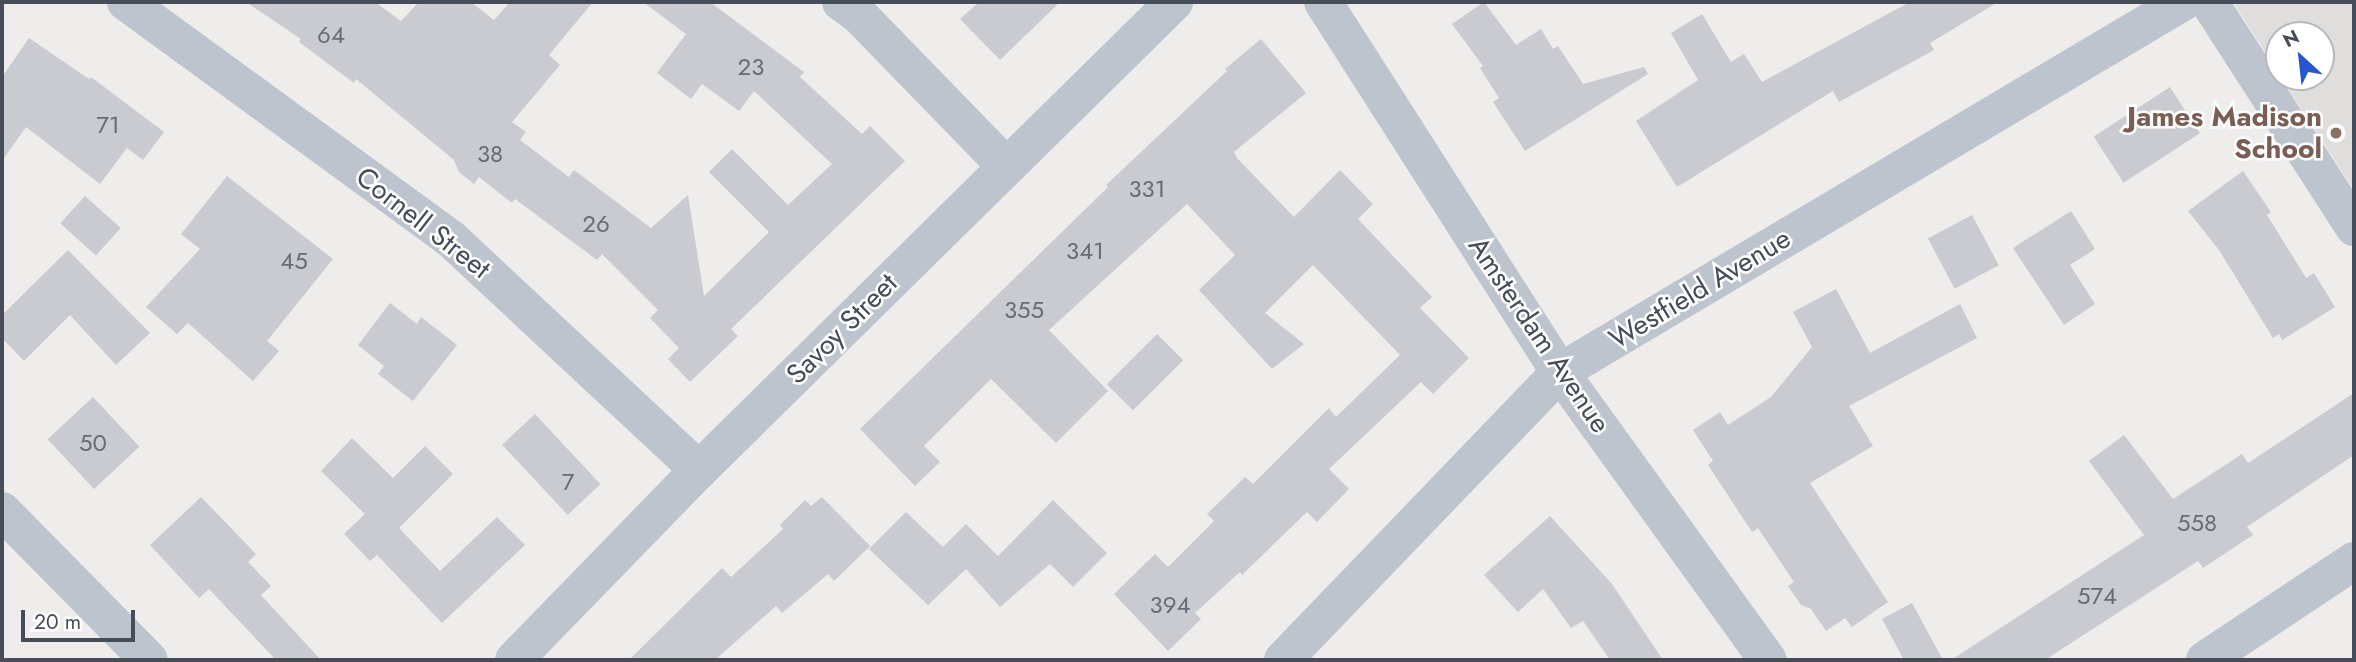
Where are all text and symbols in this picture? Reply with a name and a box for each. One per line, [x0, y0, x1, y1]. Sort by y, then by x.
house number: 64 [317, 21, 345, 49]
north arrow [2265, 21, 2335, 91]
text: N [2278, 23, 2304, 54]
house number: 23 [738, 53, 764, 81]
place label: James Madison School [2127, 100, 2322, 166]
house number: 71 [96, 111, 120, 139]
marker: James Madison School [2328, 125, 2344, 141]
house number: 38 [477, 140, 503, 168]
street label: Cornell Street [349, 160, 497, 286]
house number: 331 [1128, 175, 1166, 203]
house number: 26 [582, 210, 610, 238]
street label: Westfield Avenue [1603, 222, 1797, 356]
street label: Amsterdam Avenue [1461, 231, 1617, 439]
house number: 341 [1066, 237, 1104, 265]
house number: 45 [280, 247, 308, 275]
street label: Savoy Street [780, 267, 904, 391]
house number: 355 [1004, 296, 1044, 324]
house number: 50 [79, 429, 107, 457]
house number: 7 [562, 468, 574, 496]
house number: 558 [2177, 509, 2217, 537]
house number: 574 [2077, 582, 2117, 610]
house number: 394 [1150, 591, 1190, 619]
scale bar [24, 596, 138, 640]
text: 20 m [34, 607, 81, 637]

